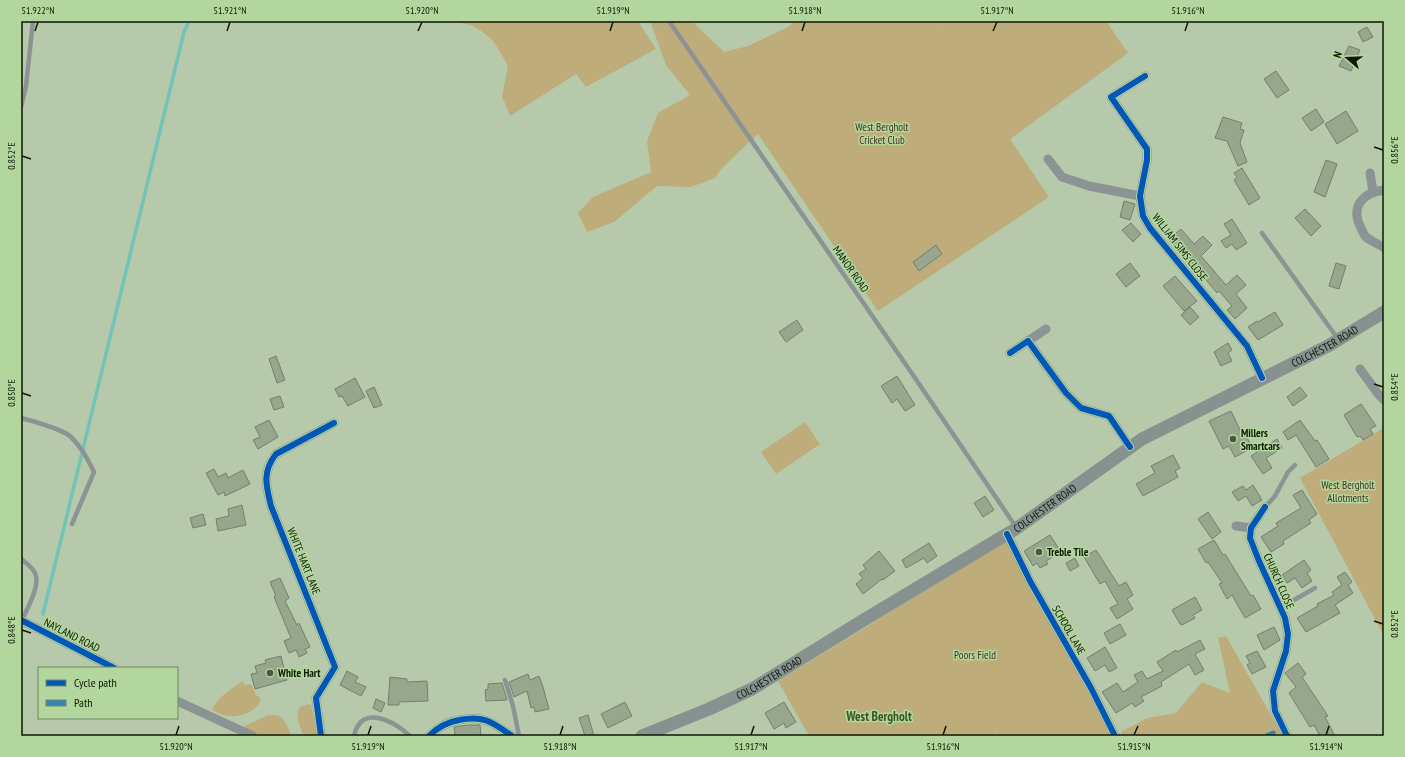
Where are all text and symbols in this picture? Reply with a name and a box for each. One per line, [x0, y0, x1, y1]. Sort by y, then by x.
text: 51.922°N [21, 4, 55, 17]
text: 51.921°N [213, 4, 247, 17]
text: 51.920°N [405, 4, 439, 17]
text: 51.919°N [596, 4, 630, 17]
text: 51.918°N [788, 4, 822, 17]
text: 51.917°N [980, 4, 1014, 17]
text: 51.916°N [1171, 4, 1205, 17]
north arrow [1327, 38, 1367, 78]
text: N [1330, 50, 1345, 60]
park label: West Bergholt Cricket Club [855, 120, 909, 147]
text: 0.856°E [1388, 136, 1401, 164]
text: 0.852°E [5, 142, 18, 170]
street label: WILLIAM SIMS CLOSE [1149, 210, 1211, 284]
street label: MANOR ROAD [830, 243, 872, 295]
street label: COLCHESTER ROAD [1289, 322, 1361, 370]
text: 0.854°E [1388, 373, 1401, 401]
text: 0.850°E [5, 379, 18, 407]
place label: Millers Smartcars [1241, 426, 1280, 453]
marker: Millers Smartcars [1228, 434, 1238, 444]
park label: West Bergholt Allotments [1321, 478, 1375, 505]
street label: COLCHESTER ROAD [1011, 481, 1079, 535]
street label: WHITE HART LANE [284, 525, 324, 597]
place label: Treble Tile [1047, 545, 1089, 559]
marker: Treble Tile [1034, 547, 1044, 557]
street label: CHURCH CLOSE [1261, 551, 1298, 611]
street label: SCHOOL LANE [1049, 603, 1089, 657]
text: 0.852°E [1388, 610, 1401, 638]
street label: NAYLAND ROAD [42, 615, 103, 655]
text: 0.848°E [5, 616, 18, 644]
park label: Poors Field [954, 648, 996, 662]
street label: COLCHESTER ROAD [734, 653, 805, 702]
place label: White Hart [277, 666, 321, 680]
legend [38, 667, 178, 719]
marker: White Hart [265, 668, 275, 678]
text: Cycle path [74, 675, 117, 690]
text: Path [74, 695, 92, 710]
district label: West Bergholt [845, 708, 912, 725]
text: 51.920°N [159, 740, 193, 753]
text: 51.919°N [351, 740, 385, 753]
text: 51.918°N [543, 740, 577, 753]
text: 51.917°N [734, 740, 768, 753]
text: 51.916°N [926, 740, 960, 753]
text: 51.915°N [1117, 740, 1151, 753]
text: 51.914°N [1309, 740, 1343, 753]

